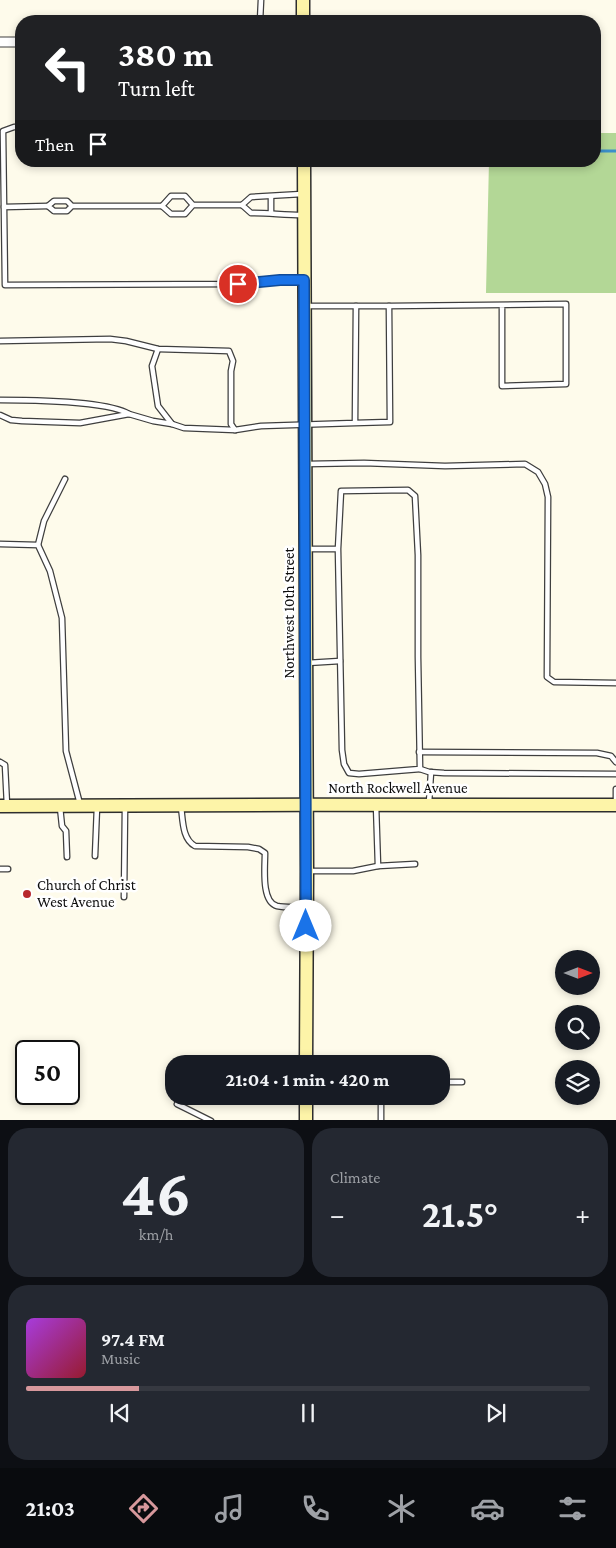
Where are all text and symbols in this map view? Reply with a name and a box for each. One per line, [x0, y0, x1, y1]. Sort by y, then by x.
icon: left [35, 35, 100, 100]
text: 380 m [118, 35, 213, 74]
text: Turn left [118, 76, 195, 101]
icon: arrive [84, 130, 112, 158]
text: Then [35, 134, 74, 155]
pin [217, 263, 259, 305]
icon: arrive [224, 270, 252, 298]
street label: Northwest 10th Street [281, 546, 297, 679]
street label: North Rockwell Avenue [328, 780, 468, 796]
place label: Church of Christ West Avenue [37, 877, 137, 910]
marker: Church of Christ West Avenue [21, 888, 33, 900]
position arrow [279, 899, 331, 951]
north arrow [555, 950, 600, 995]
map controls [555, 950, 600, 1105]
button: search [555, 1005, 600, 1050]
speed limit sign: 50 [15, 1040, 80, 1105]
button: layers [555, 1060, 600, 1105]
text: 21:04 · 1 min · 420 m [226, 1069, 389, 1090]
text: 46 [121, 1157, 191, 1229]
text: Climate [330, 1169, 380, 1186]
text: 21.5° [422, 1193, 498, 1235]
text: − [330, 1199, 345, 1230]
text: + [575, 1199, 590, 1230]
text: km/h [139, 1226, 173, 1243]
text: 97.4 FM [101, 1329, 165, 1350]
text: Music [101, 1350, 140, 1367]
icon: previous [106, 1399, 134, 1427]
icon: pause [294, 1399, 322, 1427]
icon: next [482, 1399, 510, 1427]
icon: directions [126, 1491, 161, 1526]
icon: music [212, 1491, 247, 1526]
icon: phone [298, 1491, 333, 1526]
icon: climate [384, 1491, 419, 1526]
icon: car [470, 1491, 505, 1526]
icon: filters [555, 1491, 590, 1526]
text: 21:03 [25, 1496, 75, 1521]

